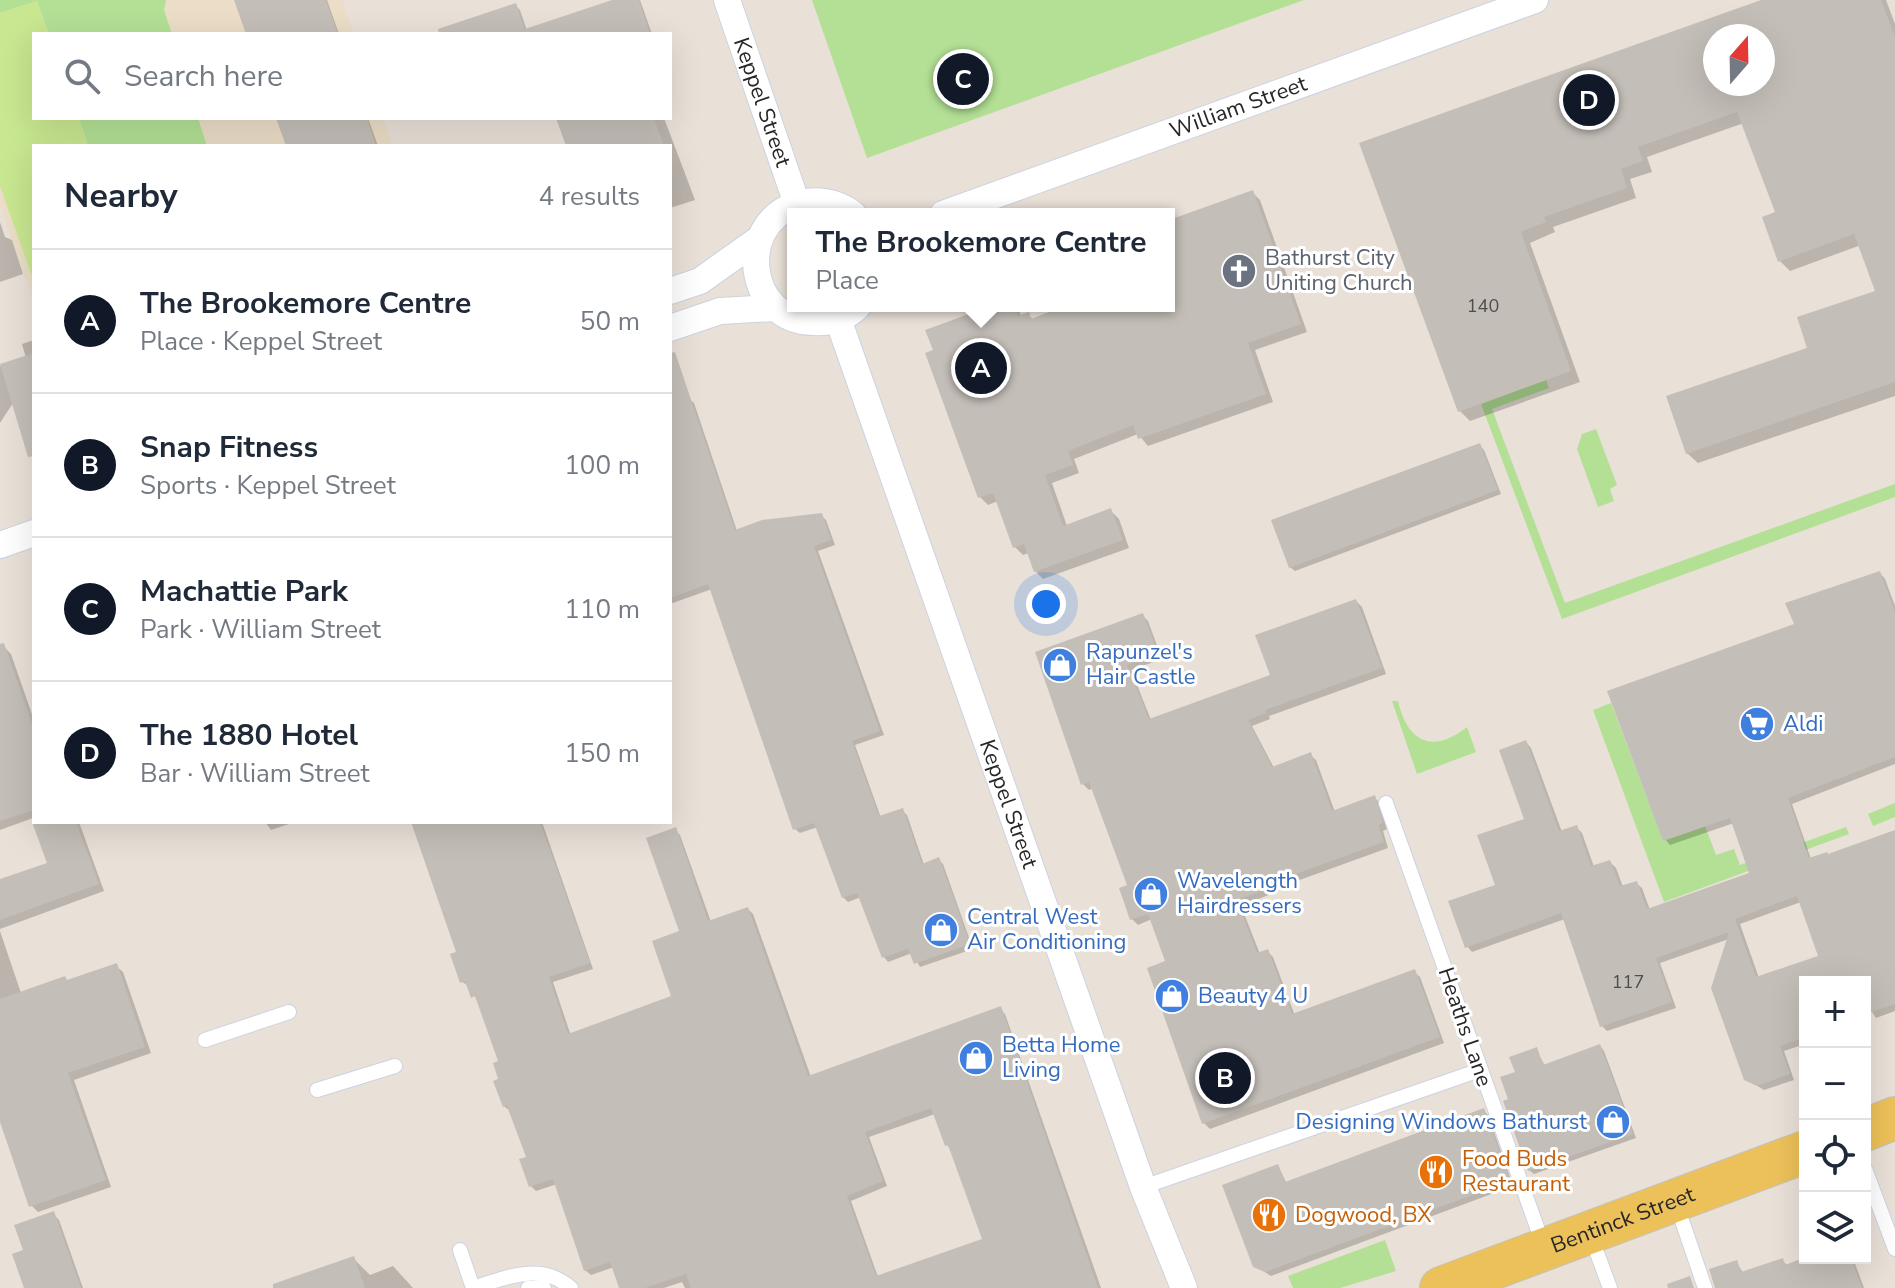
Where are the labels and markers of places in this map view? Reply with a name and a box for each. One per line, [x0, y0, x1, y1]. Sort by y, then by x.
pin: C [937, 49, 989, 109]
pin: D [1563, 70, 1615, 130]
place label: Bathurst City Uniting Church [1265, 243, 1413, 298]
church icon: Bathurst City Uniting Church [1220, 252, 1258, 290]
pin: A [955, 338, 1007, 398]
place label: Rapunzel's Hair Castle [1086, 637, 1195, 692]
shop icon: Rapunzel's Hair Castle [1041, 646, 1079, 684]
supermarket icon: Aldi [1738, 705, 1776, 743]
place label: Aldi [1783, 709, 1823, 739]
place label: Wavelength Hairdressers [1177, 866, 1302, 921]
shop icon: Wavelength Hairdressers [1132, 875, 1170, 913]
place label: Central West Air Conditioning [967, 902, 1126, 957]
shop icon: Central West Air Conditioning [922, 911, 960, 949]
shop icon: Beauty 4 U [1153, 977, 1191, 1015]
place label: Beauty 4 U [1198, 981, 1308, 1011]
place label: Betta Home Living [1002, 1030, 1121, 1085]
shop icon: Betta Home Living [957, 1039, 995, 1077]
pin: B [1199, 1048, 1251, 1108]
shop icon: Designing Windows Bathurst [1594, 1103, 1632, 1141]
place label: Designing Windows Bathurst [1296, 1107, 1587, 1137]
place label: Food Buds Restaurant [1462, 1144, 1570, 1199]
restaurant icon: Food Buds Restaurant [1417, 1153, 1455, 1191]
restaurant icon: Dogwood, BX [1250, 1196, 1288, 1234]
place label: Dogwood, BX [1295, 1200, 1432, 1230]

